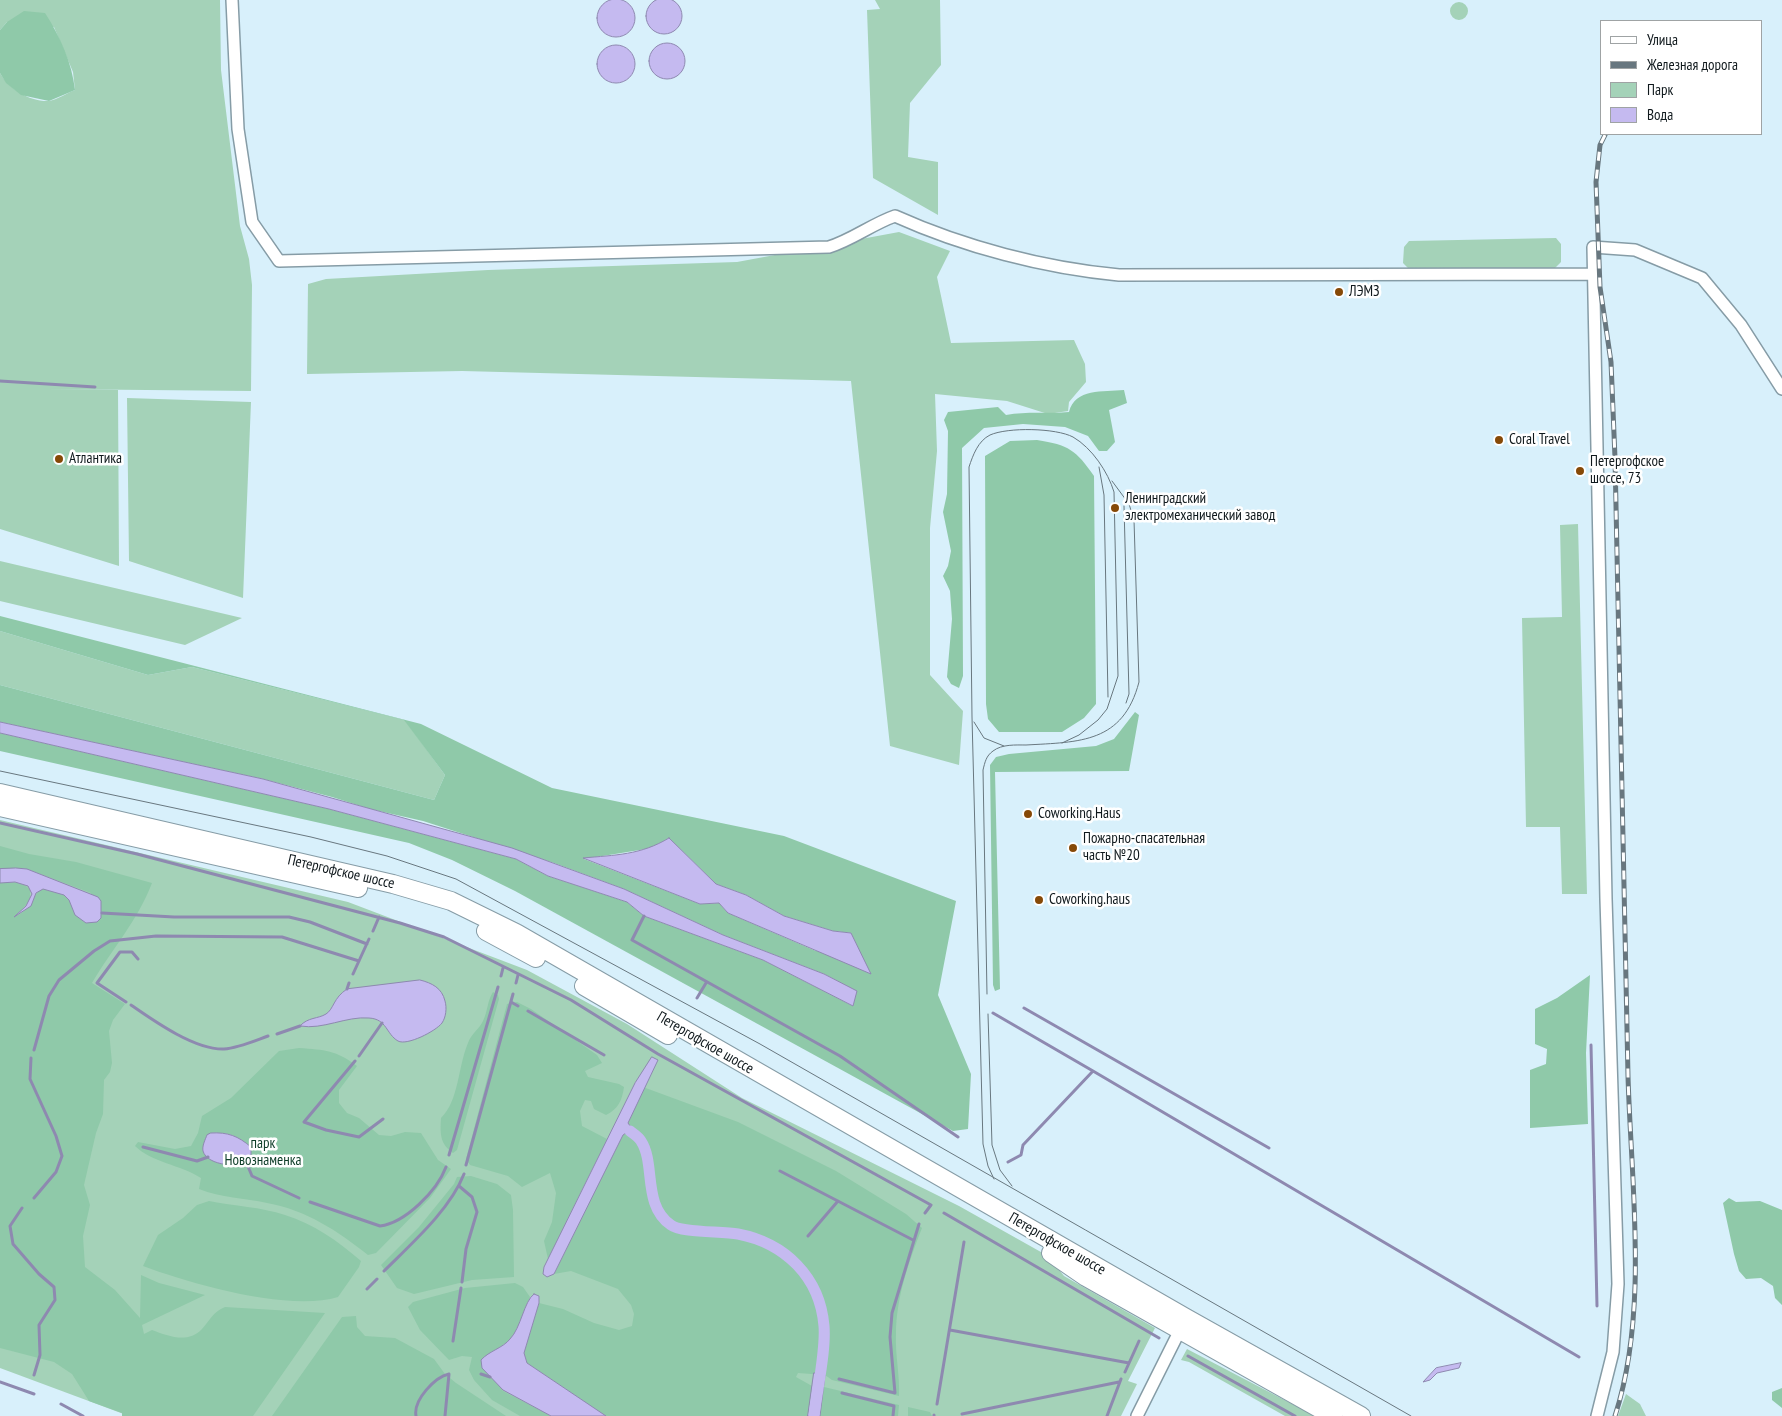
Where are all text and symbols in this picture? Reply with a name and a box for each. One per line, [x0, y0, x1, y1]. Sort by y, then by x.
legend [1600, 20, 1762, 135]
text: Улица [1647, 30, 1678, 49]
text: Железная дорога [1647, 55, 1738, 74]
text: Парк [1647, 80, 1673, 99]
text: Вода [1647, 105, 1673, 124]
place label: ЛЭМЗ [1349, 283, 1380, 301]
marker: ЛЭМЗ [1333, 286, 1345, 298]
place label: Coral Travel [1509, 431, 1570, 449]
marker: Coral Travel [1493, 434, 1505, 446]
place label: Атлантика [69, 450, 122, 468]
marker: Атлантика [53, 453, 65, 465]
place label: Петергофское шоссе, 73 [1590, 453, 1664, 488]
marker: Петергофское шоссе, 73 [1574, 465, 1586, 477]
place label: Ленинградский электромеханический завод [1125, 490, 1275, 525]
marker: Ленинградский электромеханический завод [1109, 502, 1121, 514]
place label: Coworking.Haus [1038, 805, 1121, 823]
marker: Coworking.Haus [1022, 808, 1034, 820]
place label: Пожарно-спасательная часть №20 [1083, 830, 1205, 865]
marker: Пожарно-спасательная часть №20 [1067, 842, 1079, 854]
street label: Петергофское шоссе [286, 851, 396, 893]
place label: Coworking.haus [1049, 891, 1130, 909]
marker: Coworking.haus [1033, 894, 1045, 906]
street label: Петергофское шоссе [653, 1008, 757, 1078]
park label: парк Новознаменка [224, 1135, 302, 1170]
street label: Петергофское шоссе [1005, 1209, 1109, 1279]

